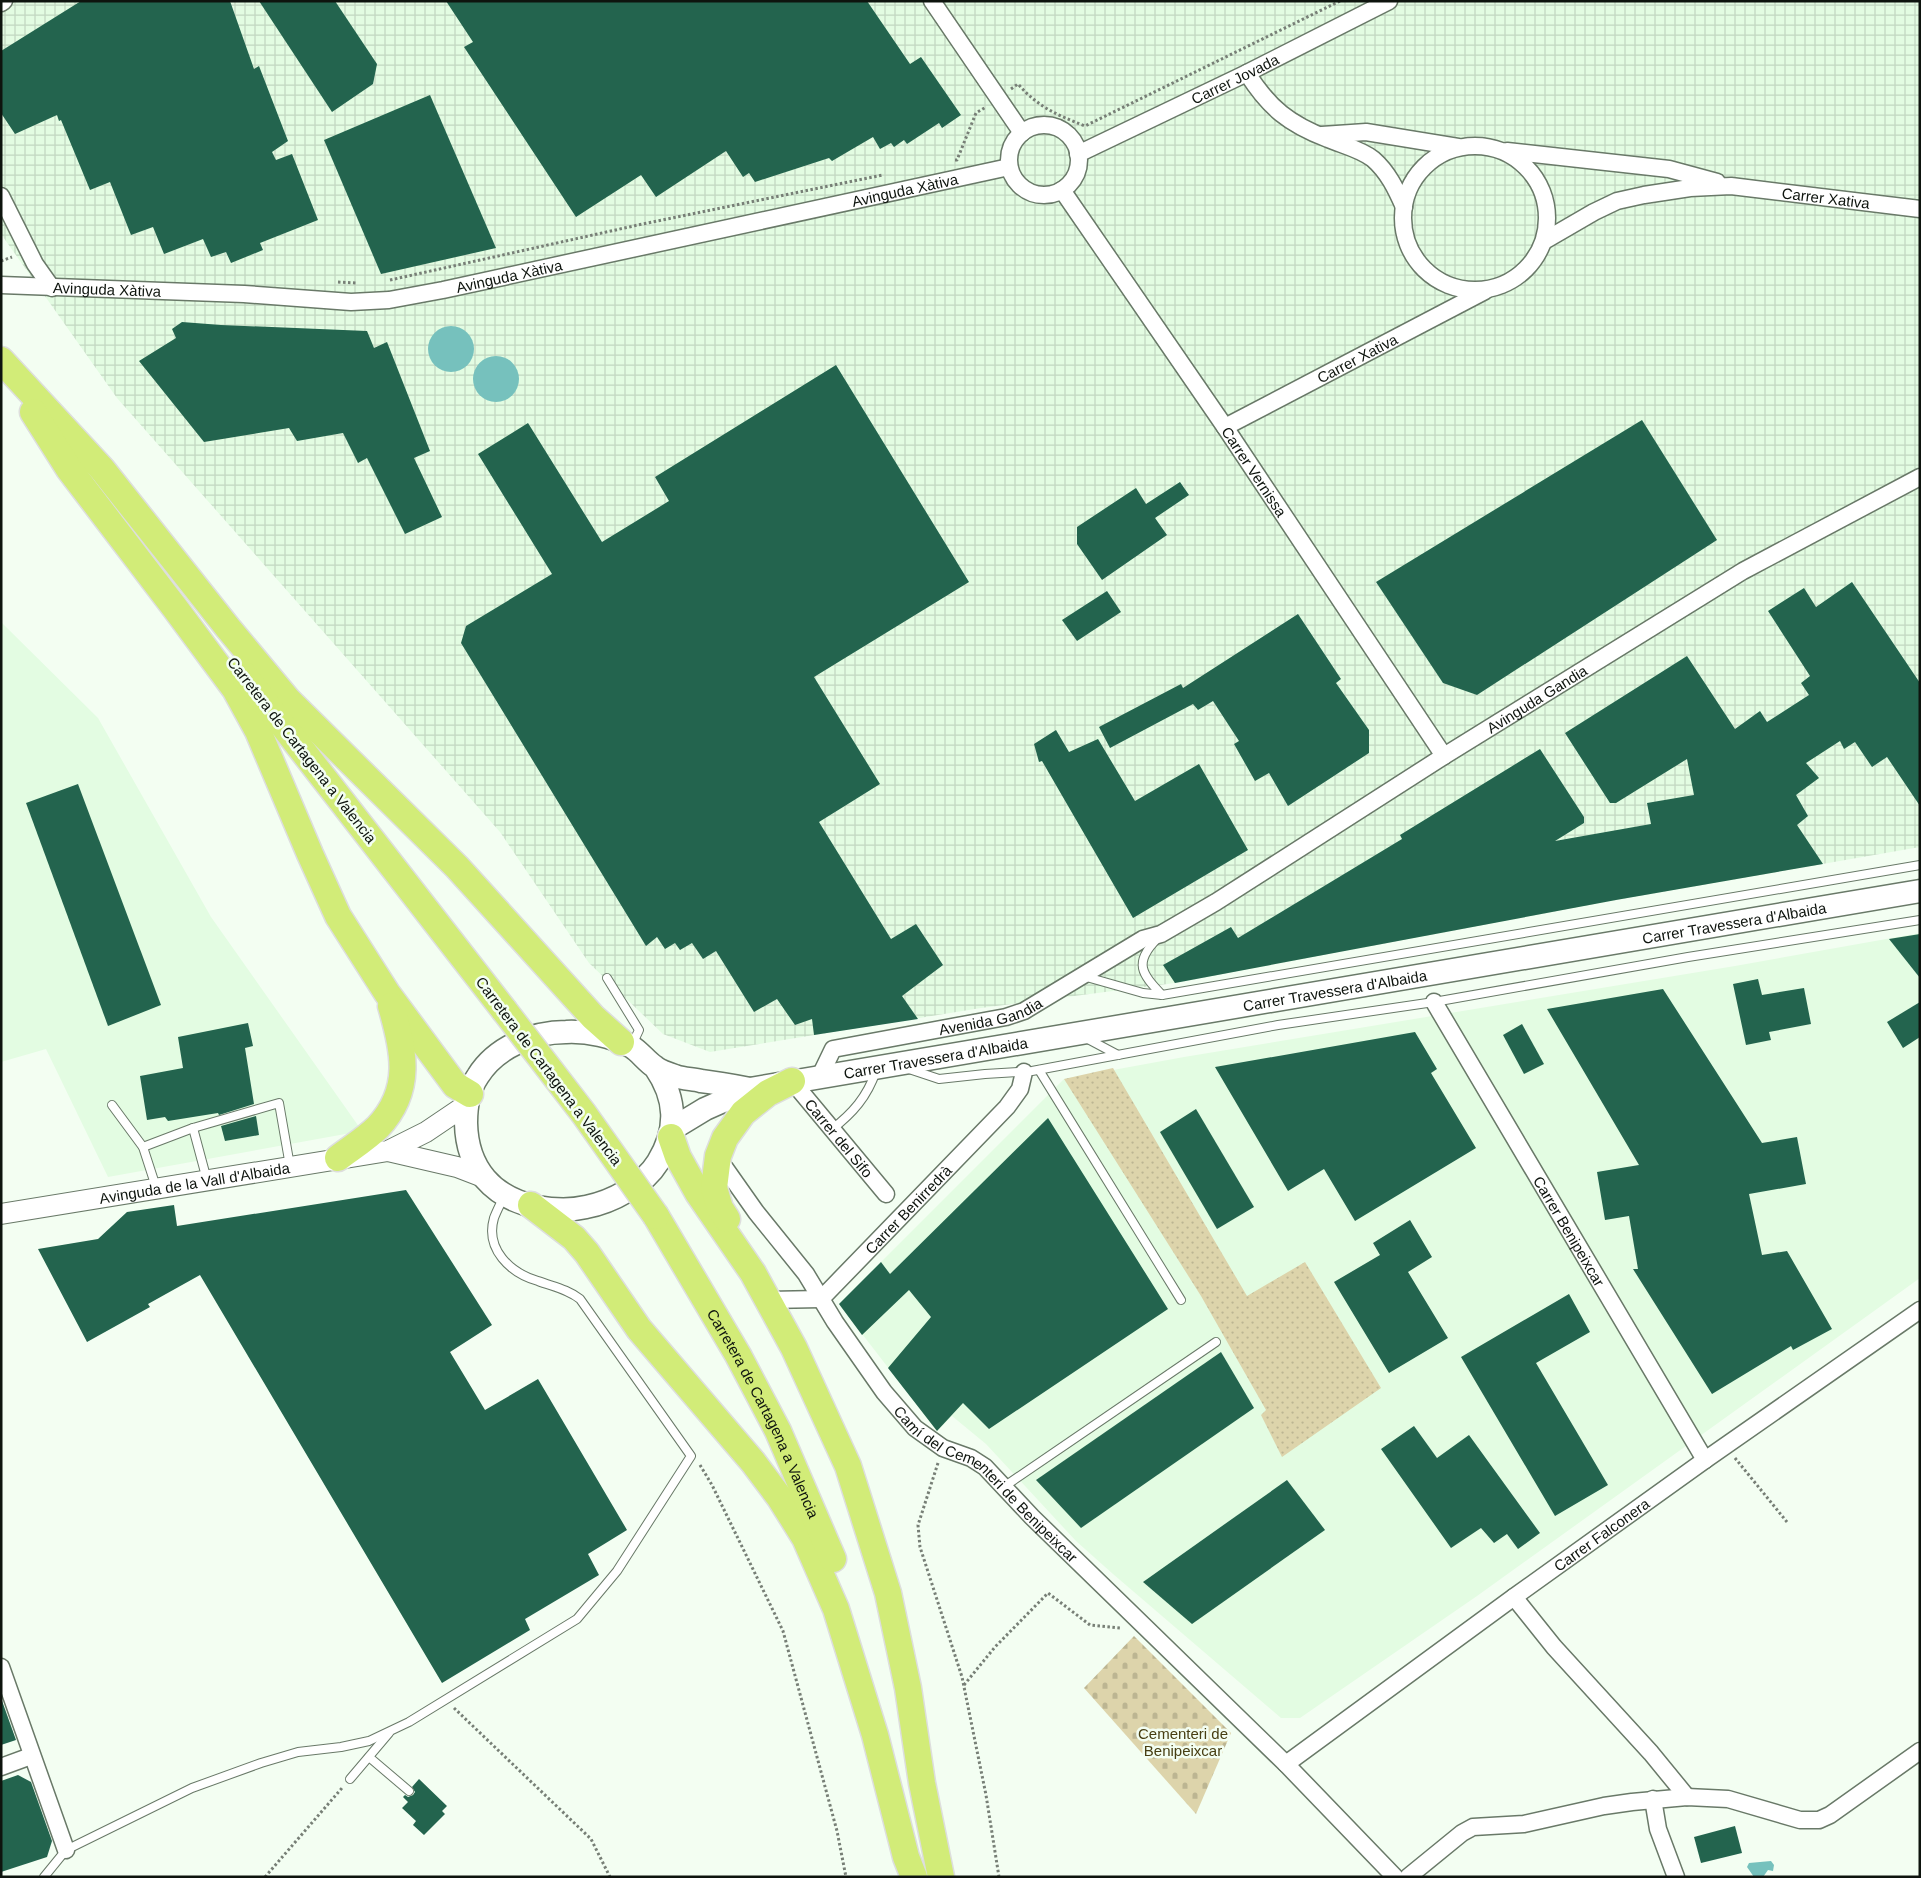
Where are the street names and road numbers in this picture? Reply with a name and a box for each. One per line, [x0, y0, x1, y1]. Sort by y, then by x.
street label: Carrer Jovada [1188, 50, 1282, 107]
street label: Avinguda Xàtiva [850, 170, 960, 209]
street label: Carrer Xativa [1781, 184, 1871, 211]
street label: Avinguda Xàtiva [454, 256, 564, 295]
street label: Avinguda Xàtiva [53, 278, 162, 299]
street label: Carrer Xativa [1314, 330, 1401, 386]
street label: Carrer Vernissa [1219, 423, 1291, 520]
street label: Carretera de Cartagena a Valencia [224, 654, 380, 847]
street label: Avinguda Gandia [1483, 661, 1591, 736]
street label: Carrer Travessera d'Albaida [1641, 898, 1828, 946]
street label: Carrer Travessera d'Albaida [1242, 966, 1429, 1014]
street label: Carretera de Cartagena a Valencia [473, 973, 626, 1169]
street label: Avenida Gandia [937, 993, 1046, 1038]
street label: Carrer Travessera d'Albaida [842, 1034, 1029, 1082]
street label: Carrer del Sifo [802, 1095, 877, 1181]
street label: Avinguda de la Vall d'Albaida [98, 1159, 292, 1206]
street label: Carrer Benirredrà [861, 1161, 955, 1257]
street label: Carrer Benipeixcar [1530, 1173, 1609, 1289]
street label: Carretera de Cartagena a Valencia [704, 1306, 823, 1521]
street label: Camí del Cementeri de Benipeixcar [891, 1402, 1081, 1565]
street label: Carrer Falconera [1550, 1494, 1653, 1574]

